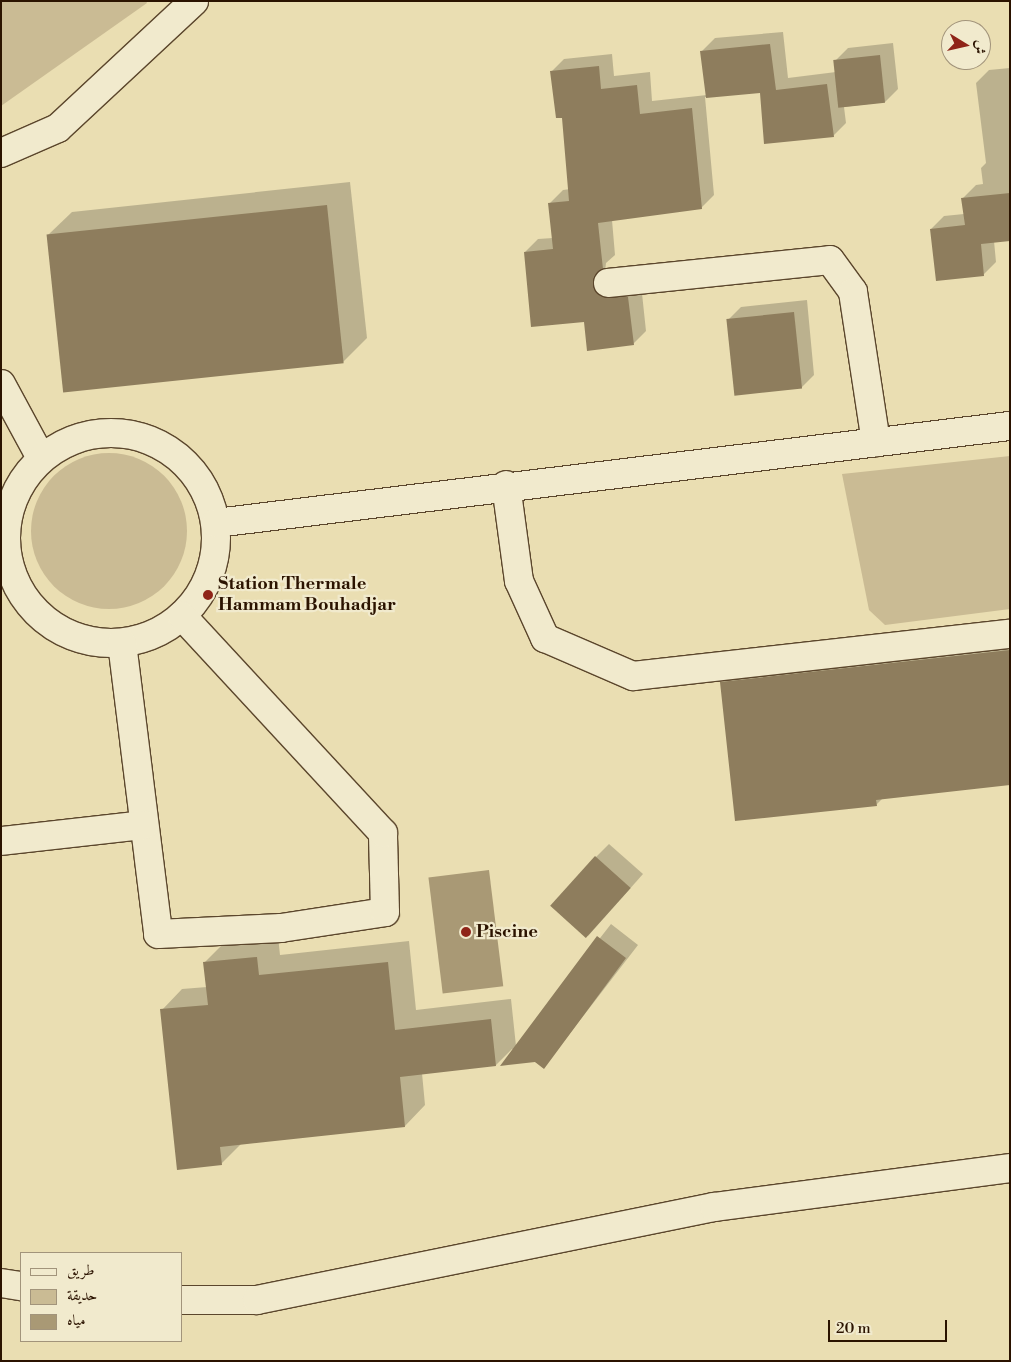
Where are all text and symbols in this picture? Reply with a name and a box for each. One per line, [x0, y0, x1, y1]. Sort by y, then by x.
north arrow [941, 20, 991, 70]
text: ش [970, 39, 990, 55]
place label: Station Thermale Hammam Bouhadjar [218, 574, 396, 616]
marker: Station Thermale Hammam Bouhadjar [202, 589, 214, 601]
place label: Piscine [476, 921, 538, 943]
marker: Piscine [460, 926, 472, 938]
legend [20, 1252, 182, 1342]
text: طريق [67, 1261, 94, 1280]
text: حديقة [67, 1286, 97, 1305]
scale bar [831, 1310, 950, 1342]
text: مياه [67, 1311, 85, 1330]
text: 20 m [836, 1319, 871, 1338]

